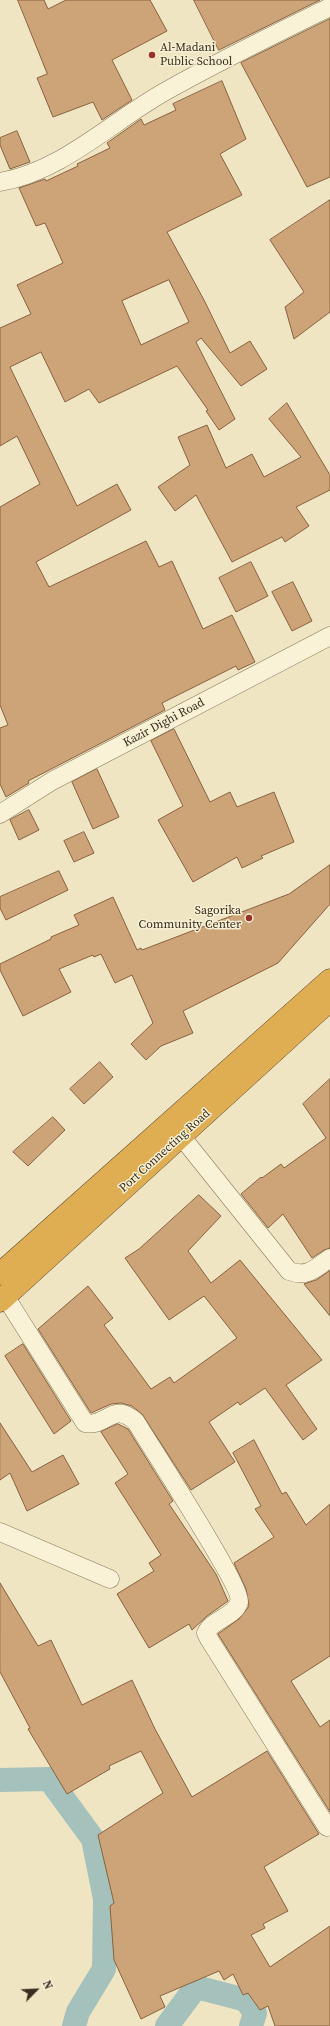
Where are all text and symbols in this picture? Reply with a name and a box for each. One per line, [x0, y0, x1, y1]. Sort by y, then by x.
place label: Al-Madani Public School [160, 41, 232, 69]
marker: Al-Madani Public School [147, 50, 157, 60]
street label: Kazir Dighi Road [121, 696, 207, 750]
place label: Sagorika Community Center [139, 904, 241, 932]
marker: Sagorika Community Center [244, 913, 254, 923]
street label: Port Connecting Road [117, 1106, 213, 1196]
north arrow [16, 1970, 56, 2010]
text: N [39, 1978, 56, 1992]

